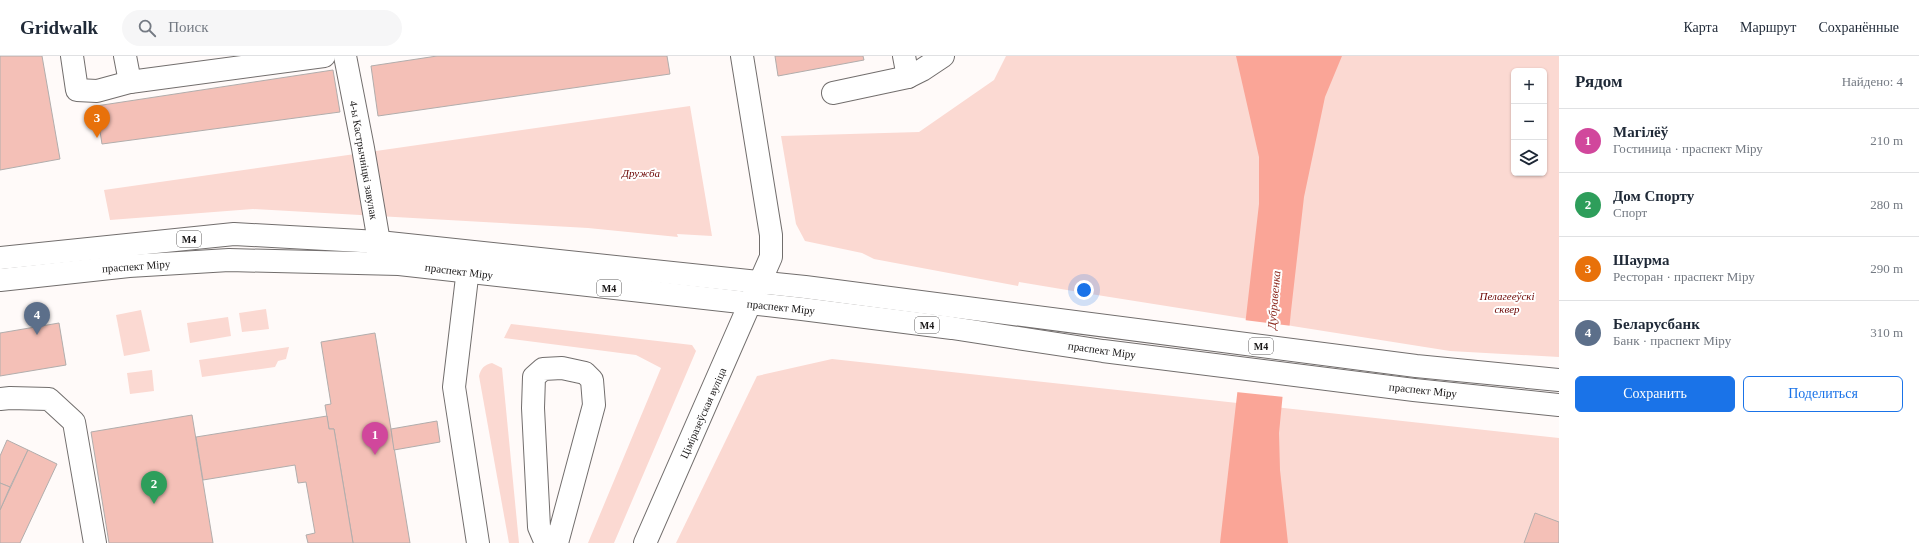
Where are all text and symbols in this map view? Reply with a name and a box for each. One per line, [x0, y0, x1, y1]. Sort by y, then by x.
search box [122, 10, 402, 46]
text: Gridwalk [20, 17, 98, 38]
icon: search [136, 17, 158, 39]
text: Поиск [168, 19, 208, 35]
text: Карта [1683, 20, 1718, 35]
text: Маршрут [1740, 20, 1796, 35]
text: Сохранённые [1818, 20, 1899, 35]
map controls [1511, 68, 1547, 176]
button: + [1511, 68, 1547, 104]
text: Рядом [1575, 72, 1623, 91]
text: Найдено: 4 [1842, 74, 1903, 89]
street label: 4-ы Кастрычніцкі завулак [348, 100, 380, 221]
button: − [1511, 104, 1547, 140]
pin: 3 [84, 105, 110, 138]
text: Магілёў [1613, 124, 1668, 140]
text: 1 [1585, 133, 1591, 148]
text: 210 m [1870, 133, 1903, 148]
button: layers [1511, 140, 1547, 176]
text: Гостиница · праспект Міру [1613, 141, 1763, 156]
park label: Дружба [621, 167, 661, 179]
text: Дом Спорту [1613, 188, 1694, 204]
text: 2 [1585, 197, 1591, 212]
text: 280 m [1870, 197, 1903, 212]
text: Спорт [1613, 205, 1647, 220]
road number: М4 [177, 231, 201, 247]
text: Шаурма [1613, 252, 1669, 268]
street label: праспект Міру [101, 258, 171, 274]
street label: праспект Міру [424, 261, 494, 281]
text: 3 [1585, 261, 1591, 276]
text: 290 m [1870, 261, 1903, 276]
text: Ресторан · праспект Міру [1613, 269, 1755, 284]
water label: Дубравенка [1264, 270, 1284, 331]
road number: М4 [597, 280, 621, 296]
your location [1074, 280, 1094, 300]
park label: Пелагееўскі сквер [1478, 290, 1535, 315]
street label: праспект Міру [746, 297, 816, 317]
pin: 4 [24, 302, 50, 335]
text: Беларусбанк [1613, 316, 1700, 332]
road number: М4 [915, 317, 939, 333]
text: 4 [1585, 325, 1591, 340]
text: 310 m [1870, 325, 1903, 340]
text: Банк · праспект Міру [1613, 333, 1731, 348]
road number: М4 [1249, 338, 1273, 354]
street label: праспект Міру [1067, 339, 1137, 361]
street label: Ціміразеўская вуліца [678, 366, 728, 460]
button: Сохранить [1575, 376, 1735, 412]
button: Поделиться [1743, 376, 1903, 412]
street label: праспект Міру [1388, 380, 1458, 400]
pin: 1 [362, 422, 388, 455]
pin: 2 [141, 471, 167, 504]

